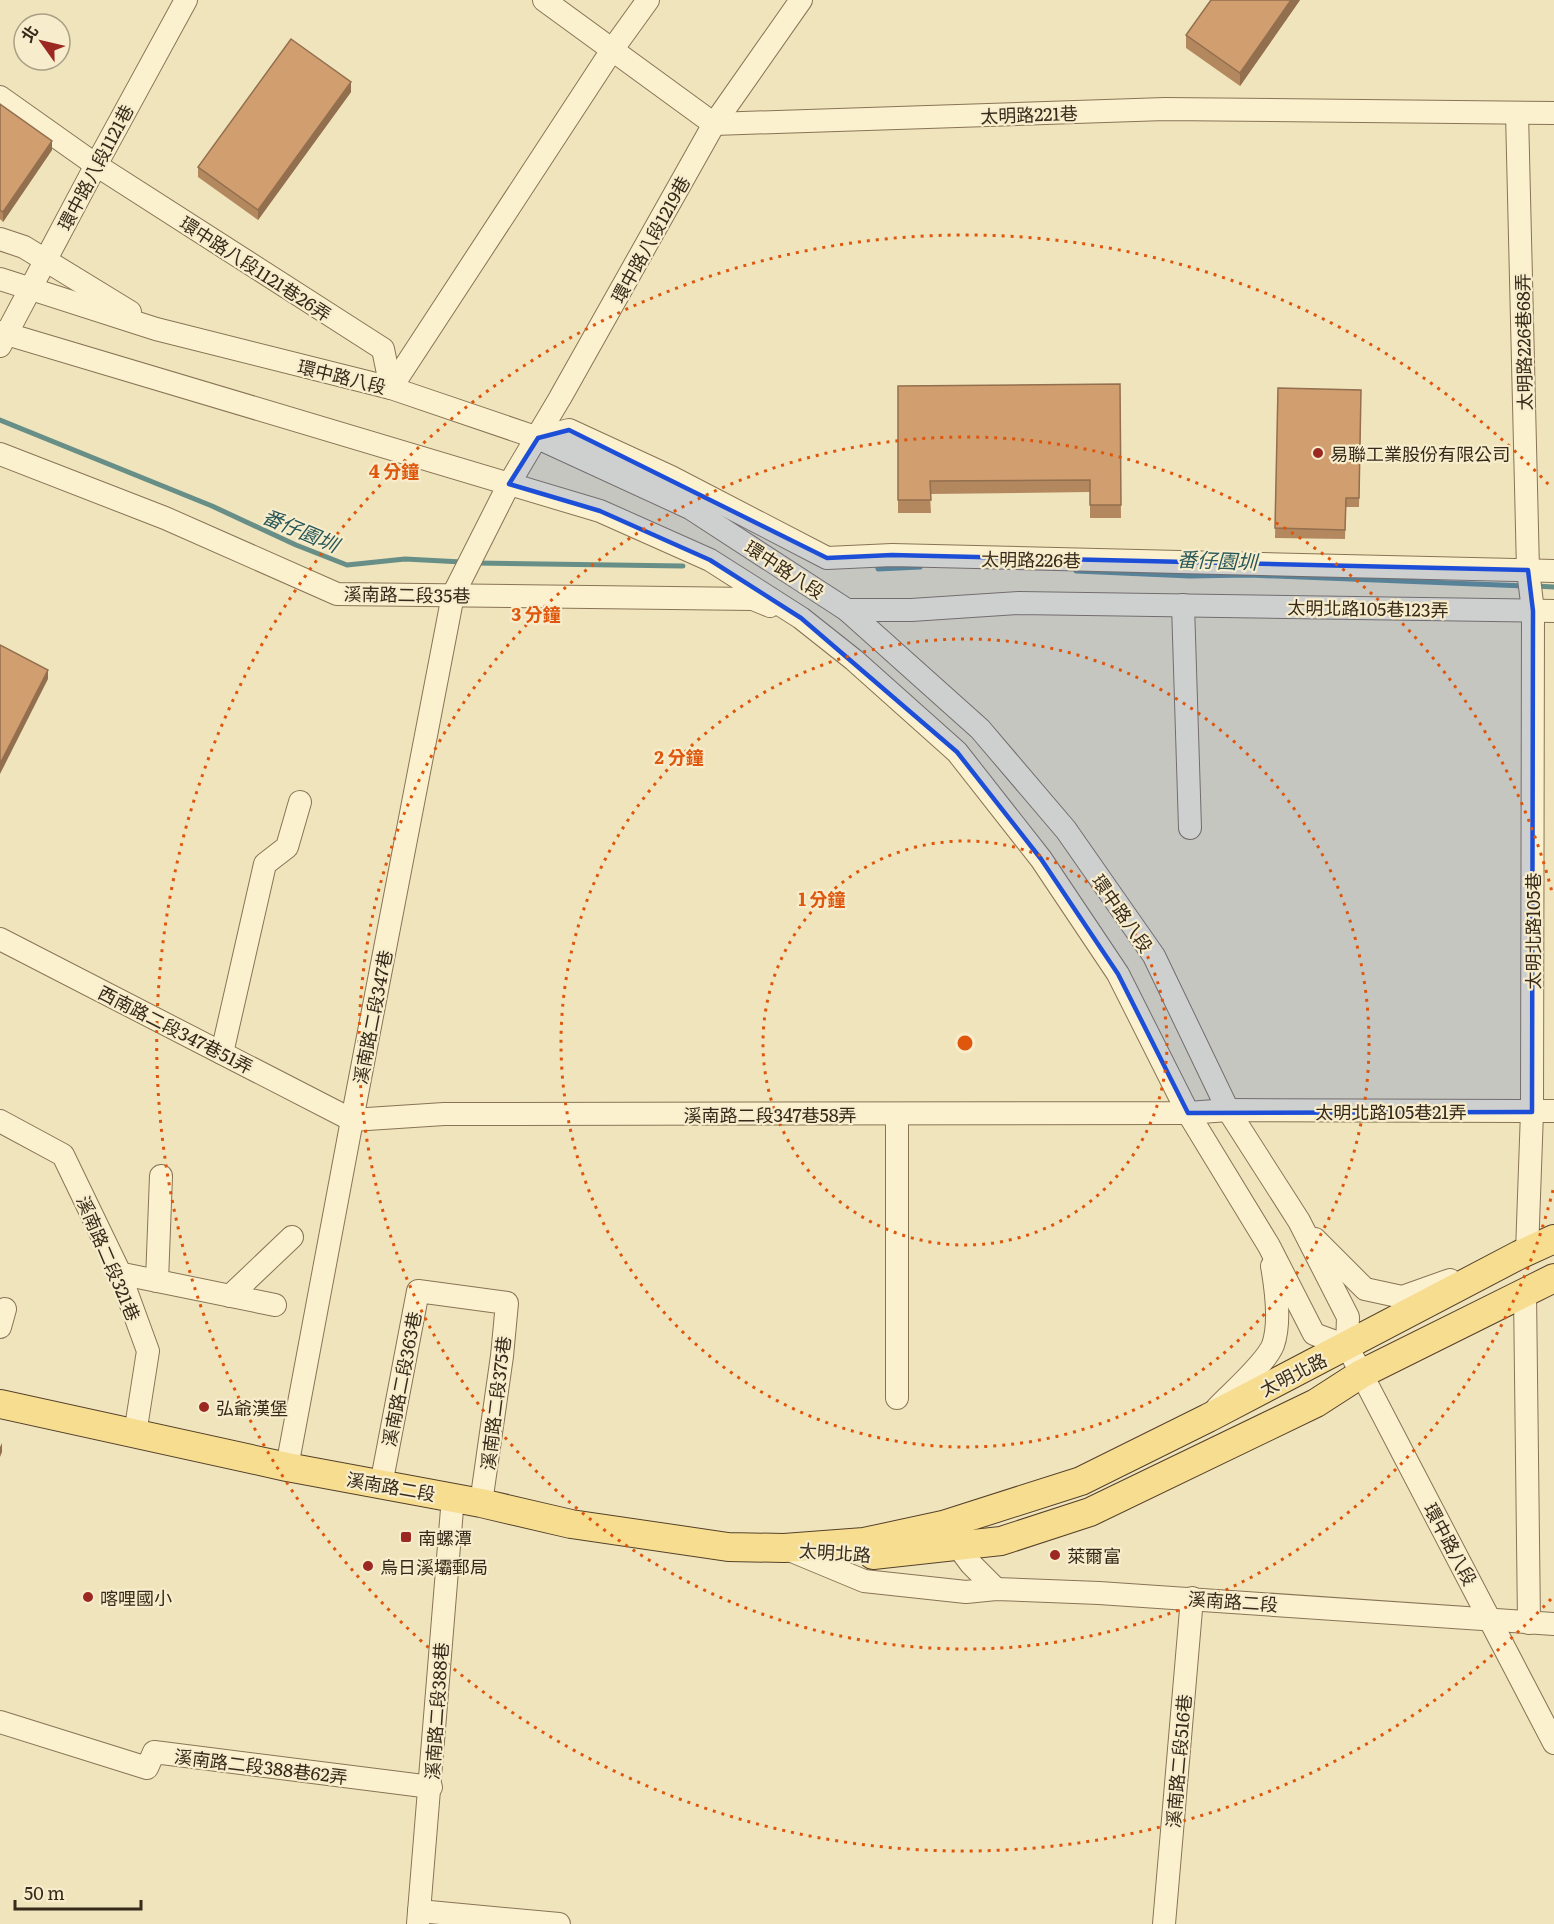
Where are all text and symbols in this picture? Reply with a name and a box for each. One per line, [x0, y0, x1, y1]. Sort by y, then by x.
north arrow [12, 12, 72, 72]
text: 北 [14, 20, 43, 46]
street label: 環中路八段1121巷 [50, 99, 140, 235]
street label: 太明路221巷 [980, 99, 1078, 129]
street label: 環中路八段1219巷 [604, 171, 696, 307]
street label: 環中路八段1121巷26弄 [175, 209, 337, 327]
street label: 太明路226巷68弄 [1508, 273, 1538, 411]
street label: 環中路八段 [295, 352, 389, 400]
place label: 易聯工業股份有限公司 [1330, 440, 1510, 467]
marker: 易聯工業股份有限公司 [1311, 446, 1325, 460]
text: 4 分鐘 [369, 457, 419, 484]
water label: 番仔園圳 [258, 500, 346, 560]
street label: 環中路八段 [740, 533, 830, 605]
water label: 番仔園圳 [1177, 543, 1260, 575]
street label: 太明路226巷 [981, 545, 1081, 573]
street label: 溪南路二段35巷 [343, 579, 471, 609]
street label: 太明北路105巷123弄 [1287, 593, 1449, 623]
text: 3 分鐘 [511, 600, 561, 627]
text: 2 分鐘 [654, 743, 704, 770]
street label: 環中路八段 [1086, 868, 1160, 958]
street label: 太明北路105巷 [1519, 873, 1546, 989]
text: 1 分鐘 [798, 885, 846, 912]
street label: 溪南路二段347巷 [346, 948, 398, 1086]
street label: 西南路二段347巷51弄 [94, 978, 258, 1080]
centre of rings [955, 1033, 975, 1053]
street label: 太明北路105巷21弄 [1315, 1098, 1467, 1125]
street label: 溪南路二段347巷58弄 [683, 1101, 857, 1128]
street label: 溪南路二段321巷 [70, 1191, 148, 1325]
street label: 溪南路二段363巷 [375, 1309, 427, 1449]
street label: 溪南路二段375巷 [473, 1334, 517, 1472]
street label: 太明北路 [1255, 1346, 1331, 1402]
place label: 弘爺漢堡 [216, 1394, 288, 1421]
marker: 弘爺漢堡 [197, 1400, 211, 1414]
street label: 溪南路二段 [344, 1465, 438, 1507]
street label: 環中路八段 [1418, 1498, 1484, 1590]
place label: 南螺潭 [418, 1524, 472, 1551]
marker: 南螺潭 [399, 1530, 413, 1544]
street label: 太明北路 [798, 1536, 872, 1568]
place label: 萊爾富 [1067, 1542, 1121, 1569]
marker: 萊爾富 [1048, 1548, 1062, 1562]
place label: 烏日溪壩郵局 [380, 1553, 488, 1580]
marker: 烏日溪壩郵局 [361, 1559, 375, 1573]
place label: 喀哩國小 [100, 1584, 172, 1611]
street label: 溪南路二段 [1187, 1584, 1279, 1618]
marker: 喀哩國小 [81, 1590, 95, 1604]
street label: 溪南路二段388巷 [418, 1641, 454, 1781]
street label: 溪南路二段516巷 [1159, 1693, 1197, 1829]
street label: 溪南路二段388巷62弄 [173, 1742, 349, 1790]
scale bar [15, 1873, 141, 1911]
text: 50 m [24, 1879, 65, 1906]

